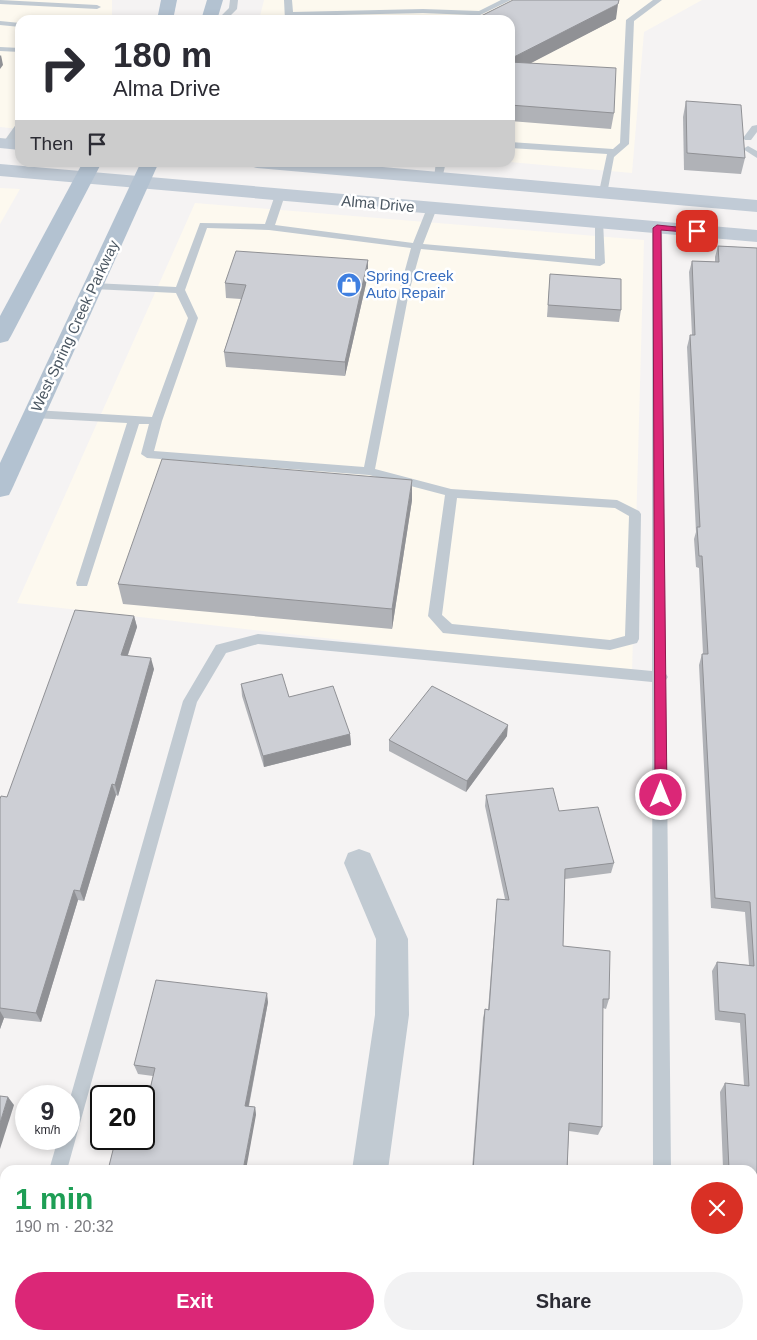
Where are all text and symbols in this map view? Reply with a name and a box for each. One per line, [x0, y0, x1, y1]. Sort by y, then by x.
icon: right [30, 35, 95, 100]
text: 180 m [113, 35, 212, 74]
text: Alma Drive [113, 76, 221, 101]
icon: arrive [83, 130, 111, 158]
text: Then [30, 133, 73, 154]
street label: Alma Drive [341, 192, 415, 215]
pin [676, 210, 718, 252]
icon: arrive [683, 217, 711, 245]
street label: West Spring Creek Parkway [27, 237, 122, 414]
place label: Spring Creek Auto Repair [366, 267, 454, 301]
shop icon: Spring Creek Auto Repair [336, 272, 362, 298]
position arrow [634, 768, 686, 820]
speed limit sign: 20 [90, 1085, 155, 1150]
text: 9 [41, 1097, 54, 1125]
text: km/h [34, 1123, 61, 1137]
text: 1 min [15, 1182, 93, 1215]
button: close [691, 1182, 743, 1234]
text: 190 m · 20:32 [15, 1218, 114, 1235]
button: Exit [15, 1272, 374, 1330]
button: Share [384, 1272, 743, 1330]

